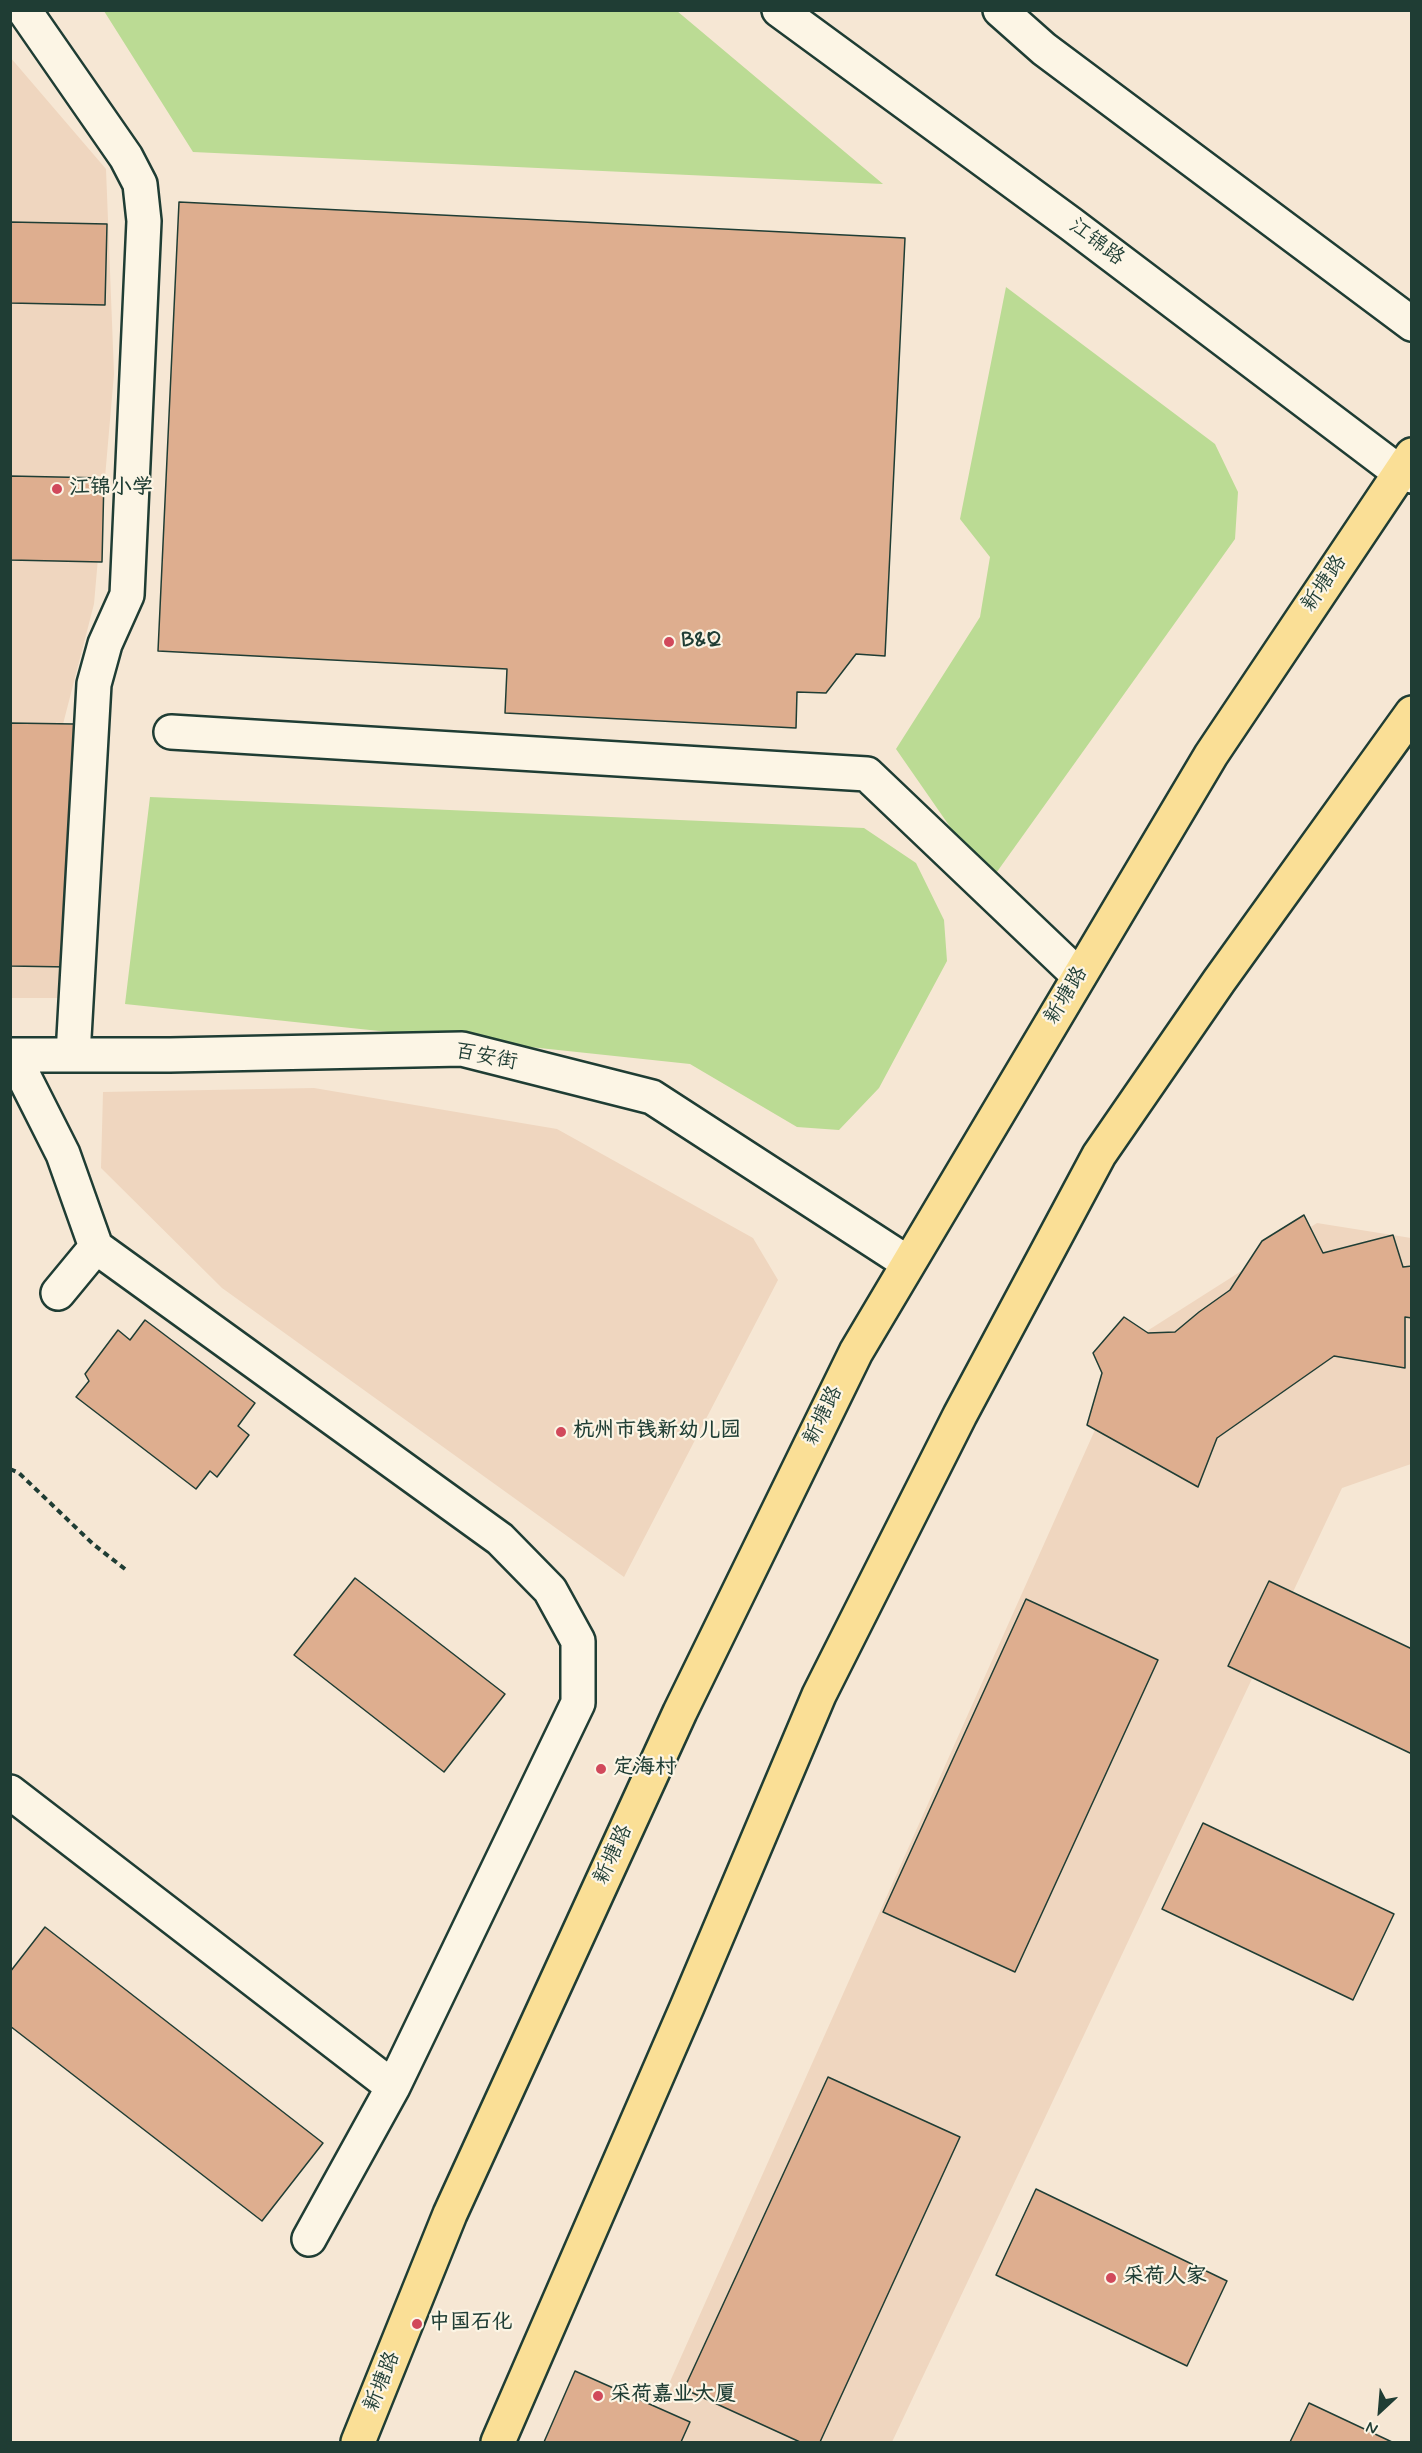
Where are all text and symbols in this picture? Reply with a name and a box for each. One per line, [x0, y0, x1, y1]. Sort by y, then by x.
street label: 江锦路 [1063, 214, 1129, 272]
place label: 江锦小学 [69, 476, 153, 502]
marker: 江锦小学 [50, 482, 64, 496]
street label: 新塘路 [1297, 551, 1353, 617]
place label: B&Q [681, 629, 722, 655]
marker: B&Q [662, 635, 676, 649]
street label: 新塘路 [1040, 963, 1094, 1029]
street label: 百安街 [453, 1040, 519, 1076]
street label: 新塘路 [799, 1382, 849, 1450]
place label: 杭州市钱新幼儿园 [573, 1419, 741, 1445]
marker: 杭州市钱新幼儿园 [554, 1425, 568, 1439]
place label: 定海村 [613, 1756, 676, 1782]
marker: 定海村 [594, 1762, 608, 1776]
street label: 新塘路 [589, 1821, 639, 1889]
place label: 采荷人家 [1123, 2265, 1207, 2291]
marker: 采荷人家 [1104, 2271, 1118, 2285]
place label: 中国石化 [429, 2311, 513, 2337]
marker: 中国石化 [410, 2317, 424, 2331]
street label: 新塘路 [360, 2348, 406, 2416]
north arrow [1350, 2381, 1410, 2441]
place label: 采荷嘉业大厦 [610, 2383, 736, 2409]
marker: 采荷嘉业大厦 [591, 2389, 605, 2403]
text: N [1362, 2416, 1381, 2439]

